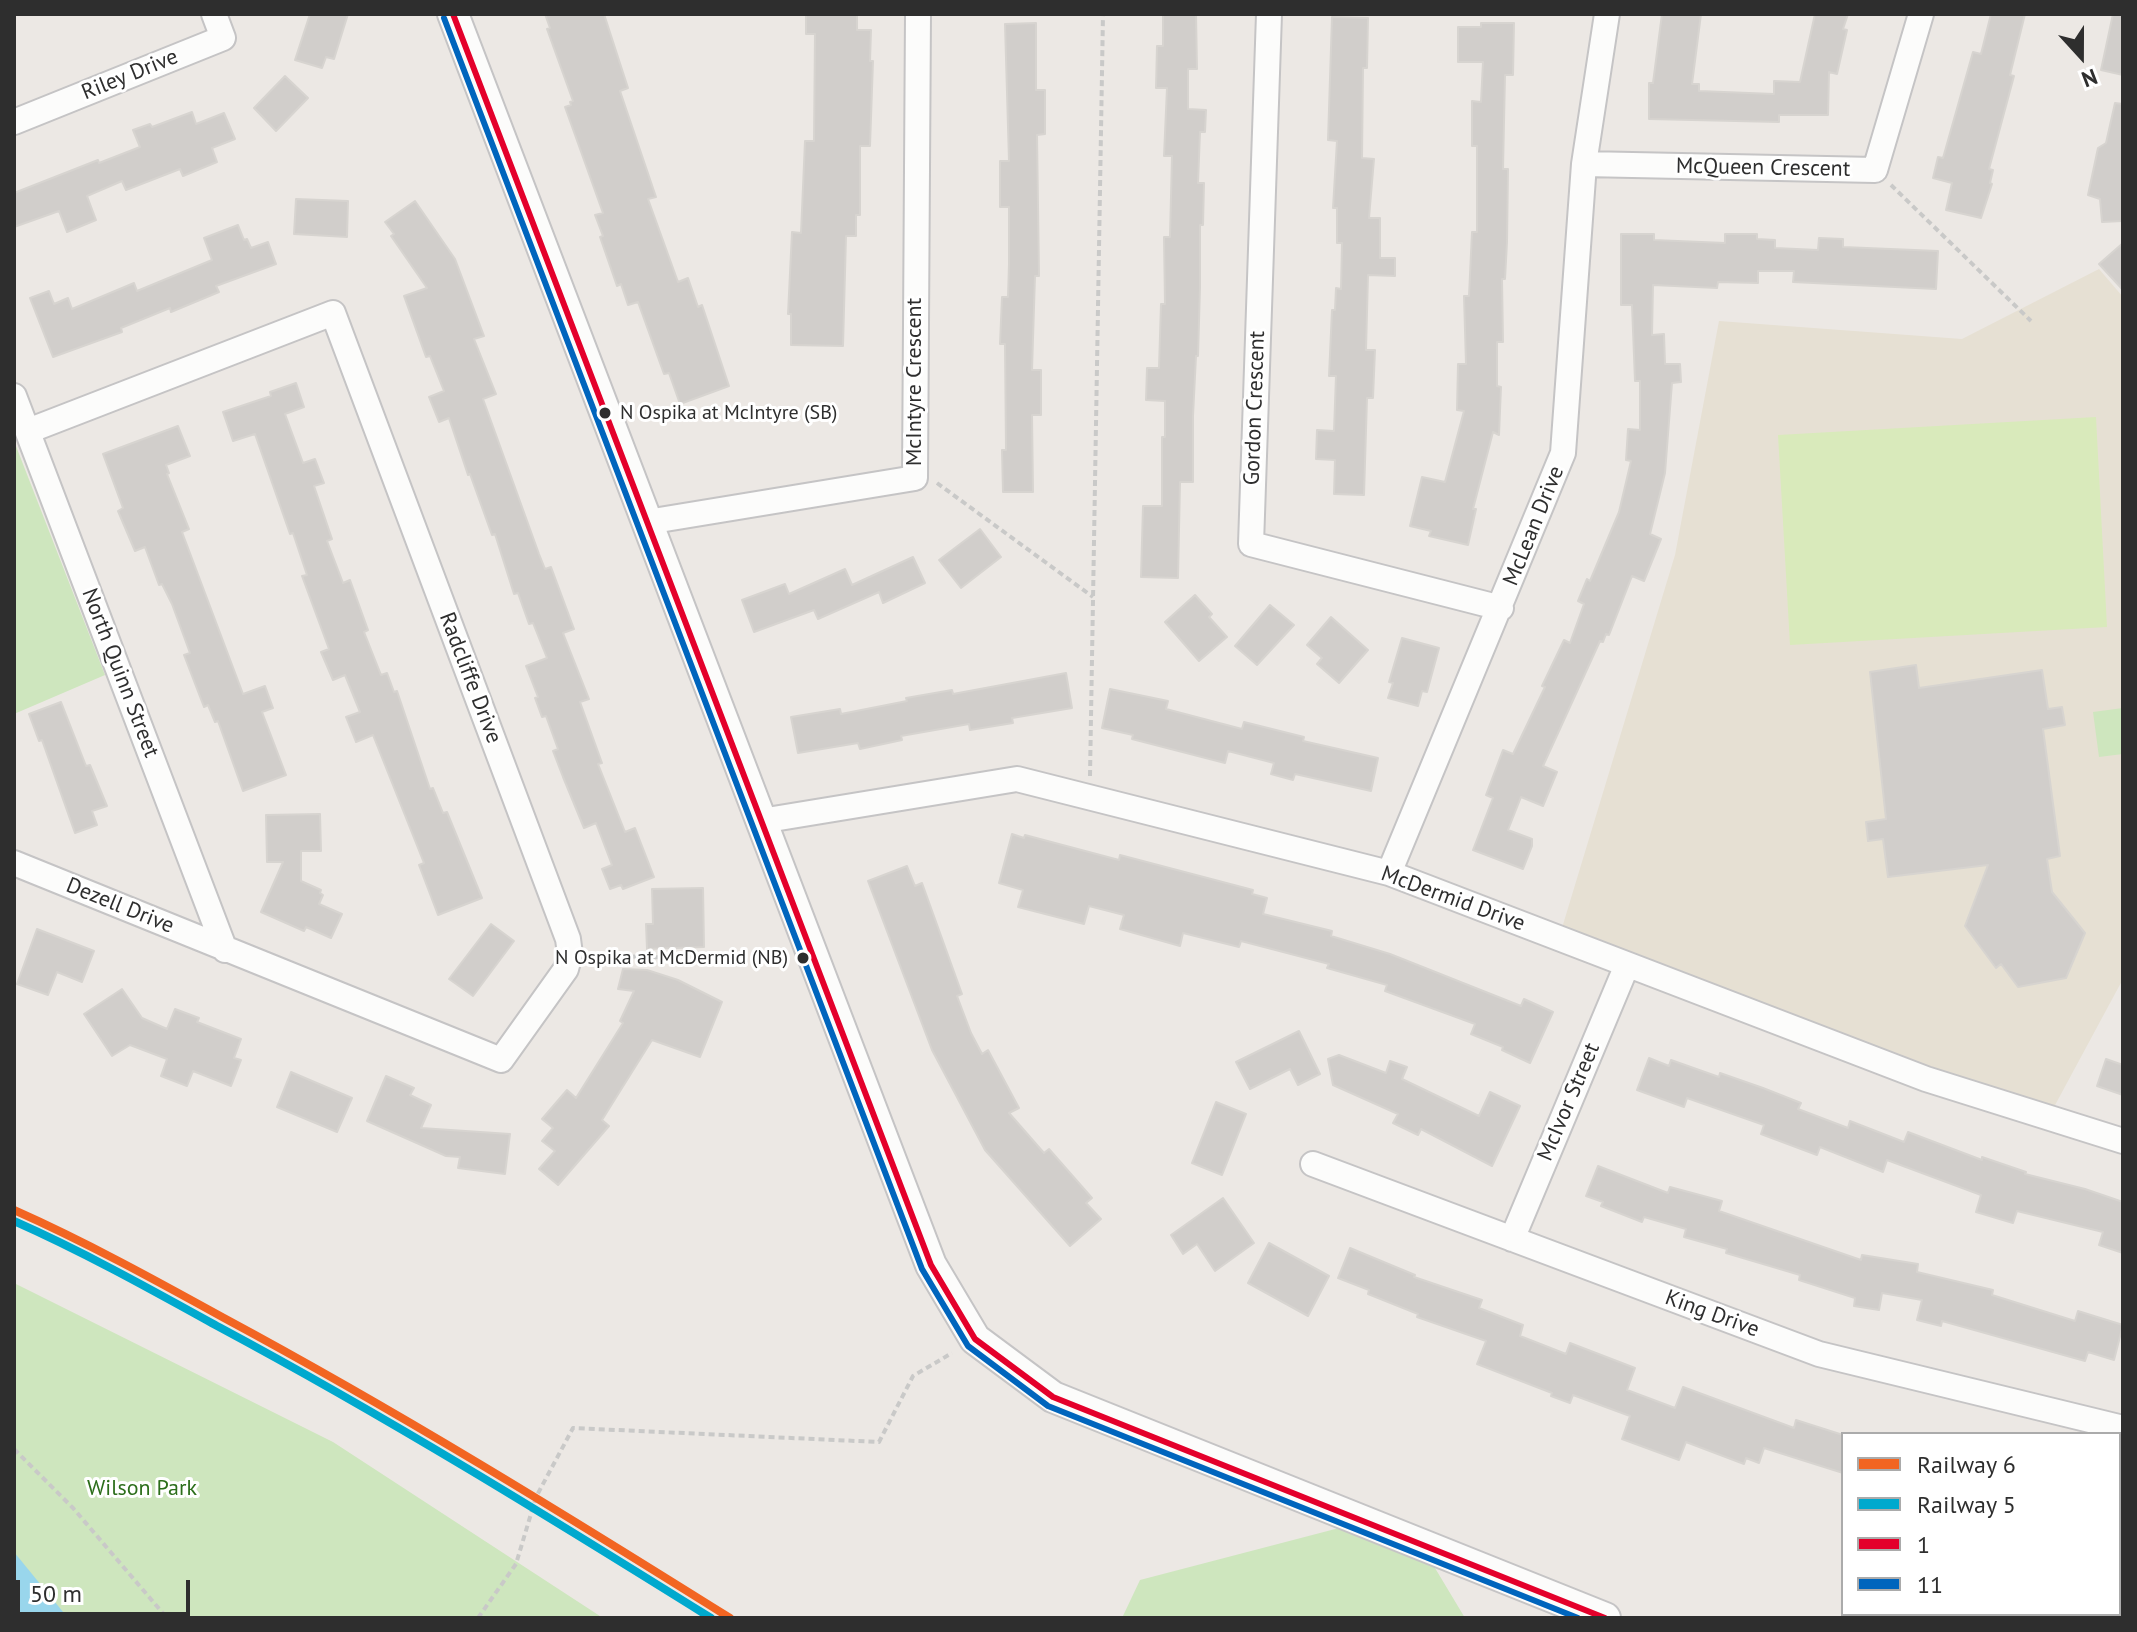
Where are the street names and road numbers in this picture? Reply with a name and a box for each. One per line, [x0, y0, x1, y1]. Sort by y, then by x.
street label: Riley Drive [78, 44, 182, 106]
street label: McQueen Crescent [1676, 153, 1850, 183]
street label: McIntyre Crescent [902, 298, 928, 466]
street label: Gordon Crescent [1239, 330, 1271, 486]
street label: McLean Drive [1498, 462, 1570, 590]
street label: North Quinn Street [76, 585, 164, 761]
street label: Radcliffe Drive [433, 609, 507, 747]
street label: McDermid Drive [1377, 861, 1529, 937]
street label: Dezell Drive [62, 872, 178, 940]
street label: McIvor Street [1532, 1039, 1606, 1165]
street label: King Drive [1661, 1285, 1763, 1343]

